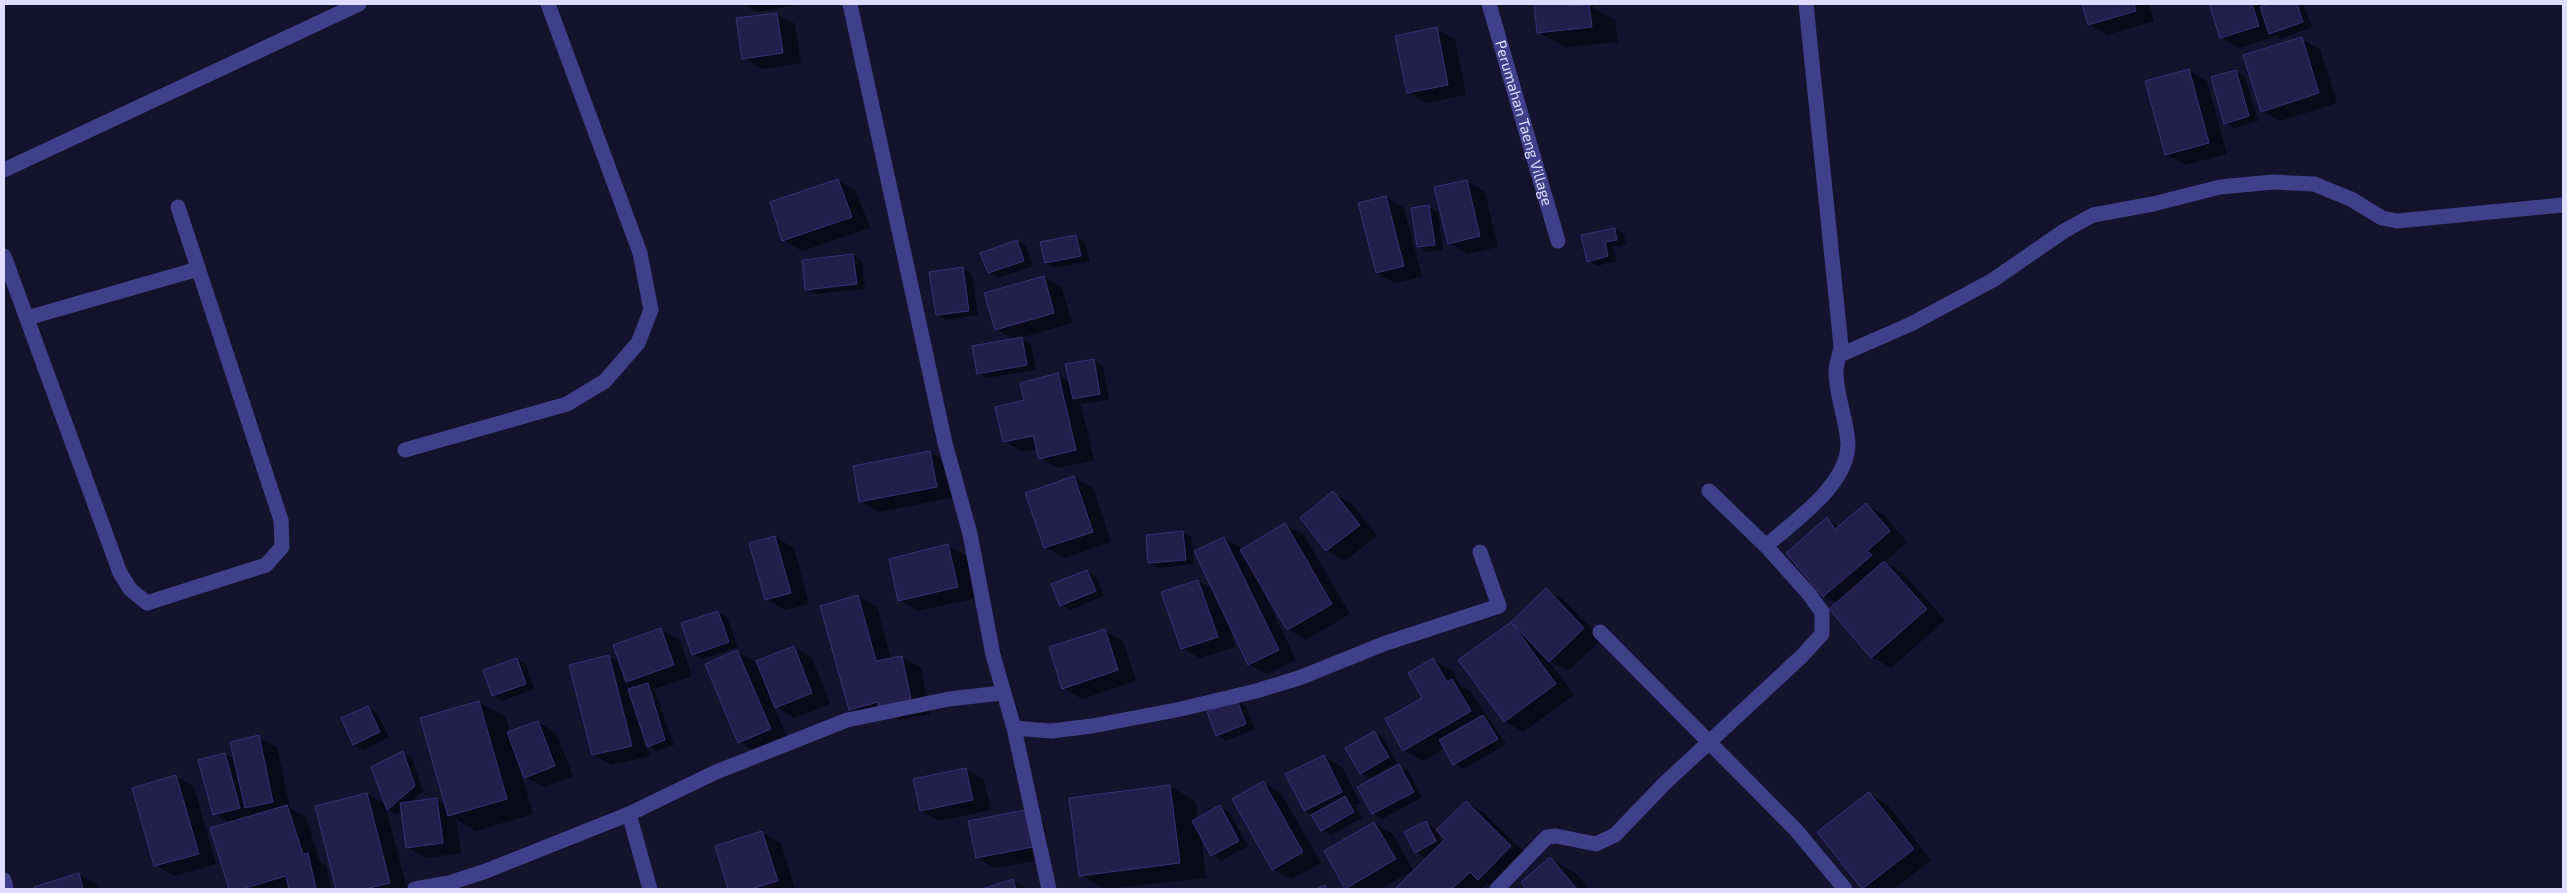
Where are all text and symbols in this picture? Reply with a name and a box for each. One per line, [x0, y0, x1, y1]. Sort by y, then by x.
street label: Perumahan Taeng Village [1492, 38, 1557, 208]

